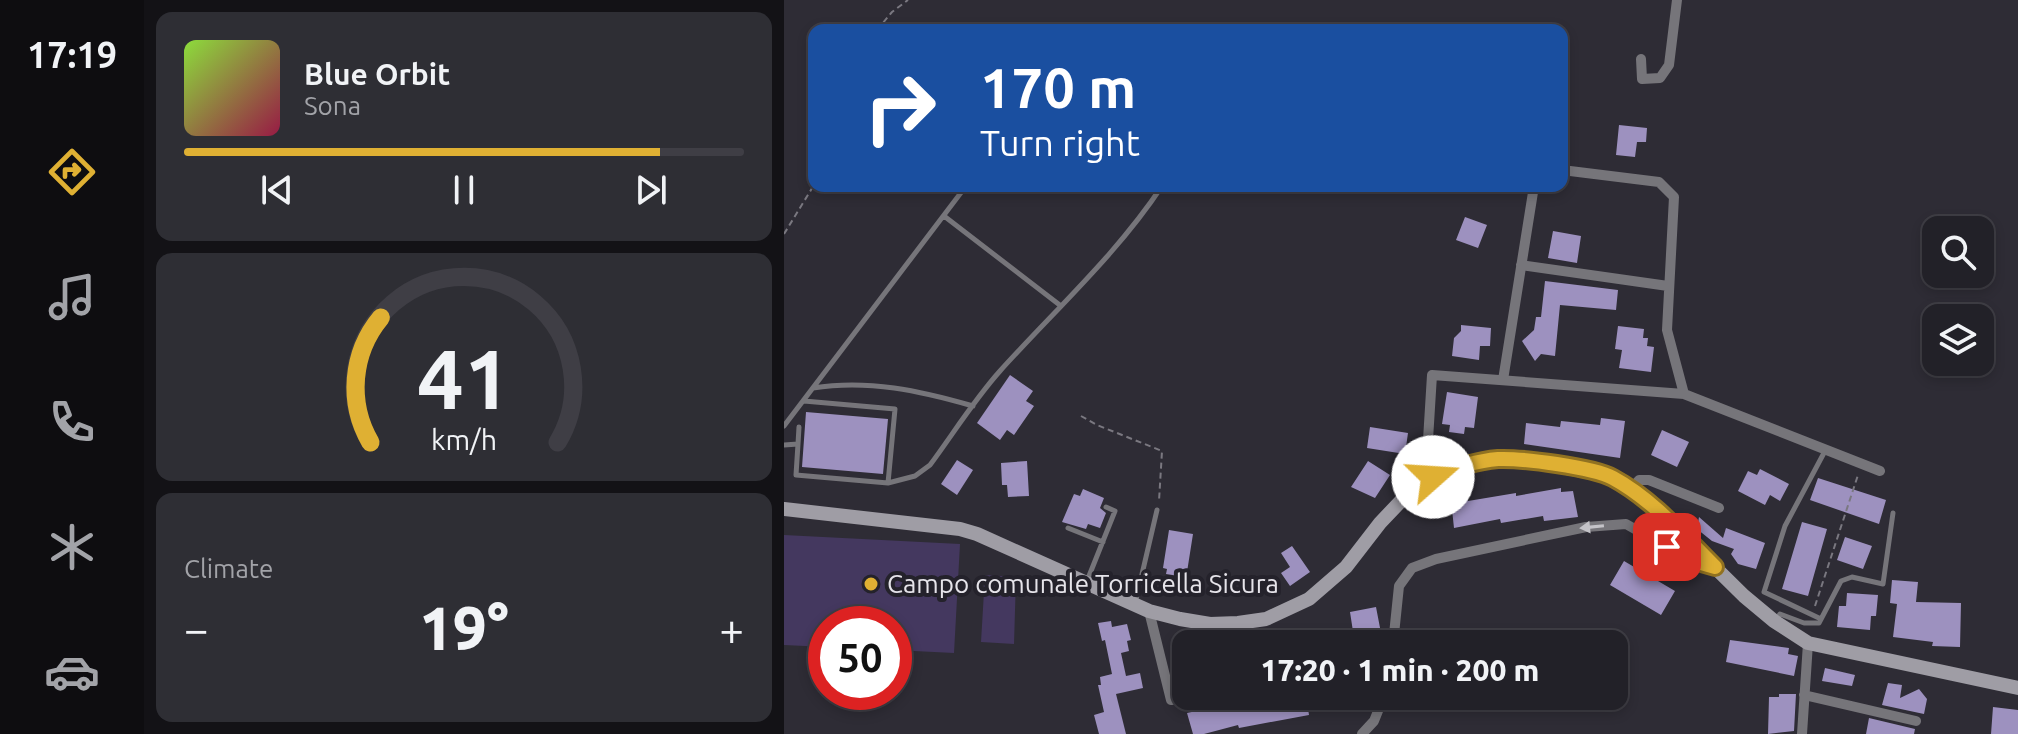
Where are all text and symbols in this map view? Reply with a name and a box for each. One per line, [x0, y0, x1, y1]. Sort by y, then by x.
text: 17:19 [27, 34, 117, 75]
icon: right [848, 56, 952, 160]
text: 170 m [980, 56, 1136, 119]
text: Blue Orbit [304, 57, 450, 91]
text: Sona [304, 91, 361, 120]
text: Turn right [980, 122, 1140, 163]
icon: directions [44, 144, 100, 200]
icon: previous [255, 168, 299, 212]
icon: pause [442, 168, 486, 212]
icon: next [629, 168, 673, 212]
map controls [1922, 216, 1994, 376]
button: search [1922, 216, 1994, 288]
icon: music [44, 269, 100, 325]
button: layers [1922, 304, 1994, 376]
text: 41 [417, 331, 511, 425]
icon: phone [44, 394, 100, 450]
text: km/h [431, 423, 497, 455]
position arrow [1391, 435, 1475, 519]
pin [1633, 513, 1701, 581]
icon: climate [44, 519, 100, 575]
one-way arrow [1579, 521, 1604, 534]
icon: arrive [1645, 525, 1689, 569]
text: Climate [184, 554, 273, 583]
place label: Campo comunale Torricella Sicura [887, 569, 1279, 598]
marker: Campo comunale Torricella Sicura [862, 575, 880, 593]
text: 19° [419, 594, 509, 661]
text: − [184, 604, 209, 653]
text: + [719, 604, 744, 653]
speed limit sign: 50 [808, 606, 912, 710]
icon: car [44, 644, 100, 700]
text: 17:20 · 1 min · 200 m [1261, 653, 1539, 687]

